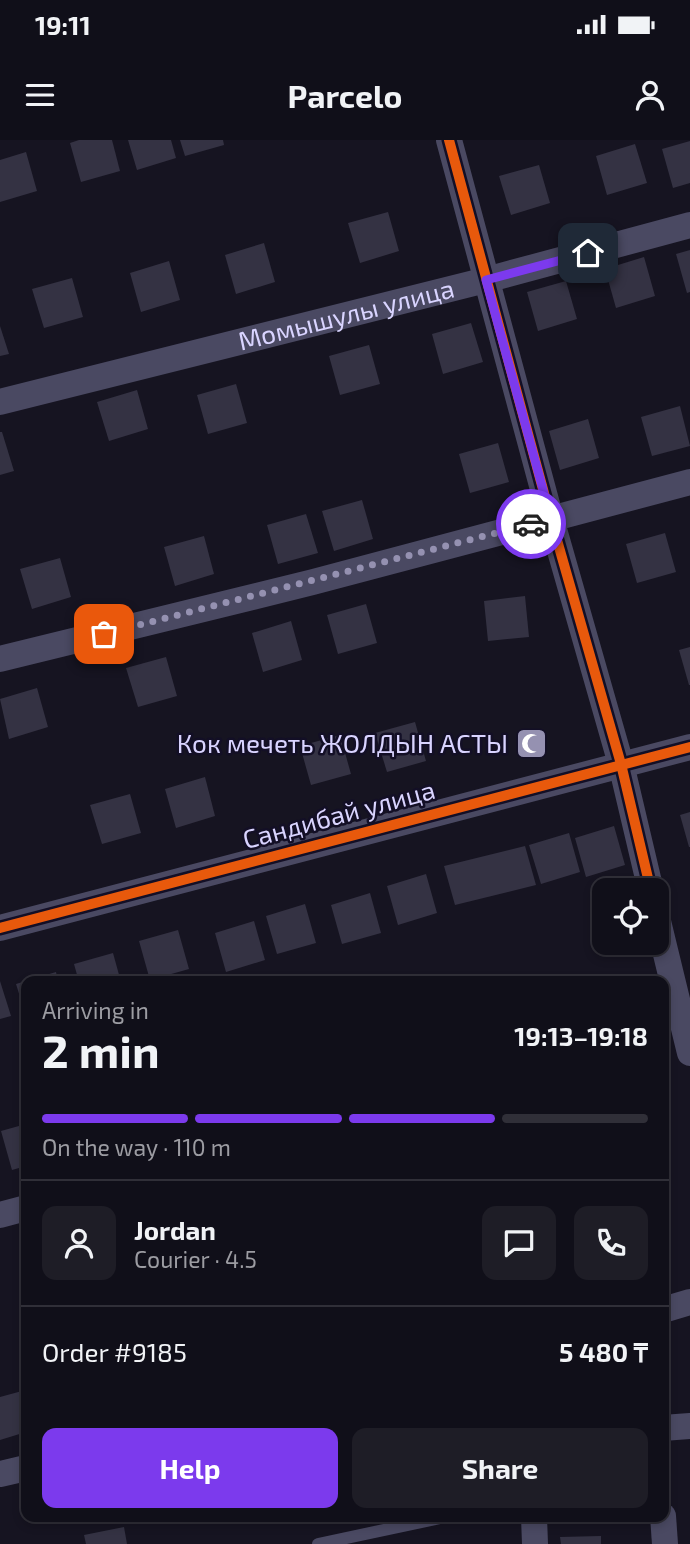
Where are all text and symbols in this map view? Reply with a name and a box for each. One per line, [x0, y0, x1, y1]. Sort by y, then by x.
text: 19:11 [35, 9, 91, 40]
icon: menu [21, 76, 59, 114]
text: Parcelo [288, 76, 402, 114]
icon: person [631, 76, 669, 114]
pin [558, 223, 618, 283]
icon: home [569, 234, 607, 272]
street label: Момышулы улица [235, 272, 457, 356]
courier [496, 489, 566, 559]
icon: car [512, 505, 550, 543]
pin [74, 604, 134, 664]
icon: bag [85, 615, 123, 653]
place label: Кок мечеть ЖОЛДЫН АСТЫ [177, 727, 508, 758]
mosque icon: Кок мечеть ЖОЛДЫН АСТЫ [514, 727, 548, 761]
street label: Сандибай улица [239, 773, 438, 855]
map controls [592, 878, 669, 955]
button: locate [592, 878, 669, 955]
text: Arriving in [42, 996, 149, 1024]
text: 19:13–19:18 [514, 1020, 648, 1051]
text: 2 min [42, 1022, 160, 1077]
text: On the way · 110 m [42, 1133, 231, 1161]
button: person [42, 1206, 116, 1280]
button: chat [482, 1206, 556, 1280]
button: phone [574, 1206, 648, 1280]
text: Jordan [134, 1214, 216, 1245]
text: Courier · 4.5 [134, 1245, 257, 1273]
text: Order #9185 [42, 1336, 187, 1367]
text: 5 480 ₸ [559, 1336, 648, 1367]
button: Help [42, 1428, 338, 1508]
button: Share [352, 1428, 648, 1508]

